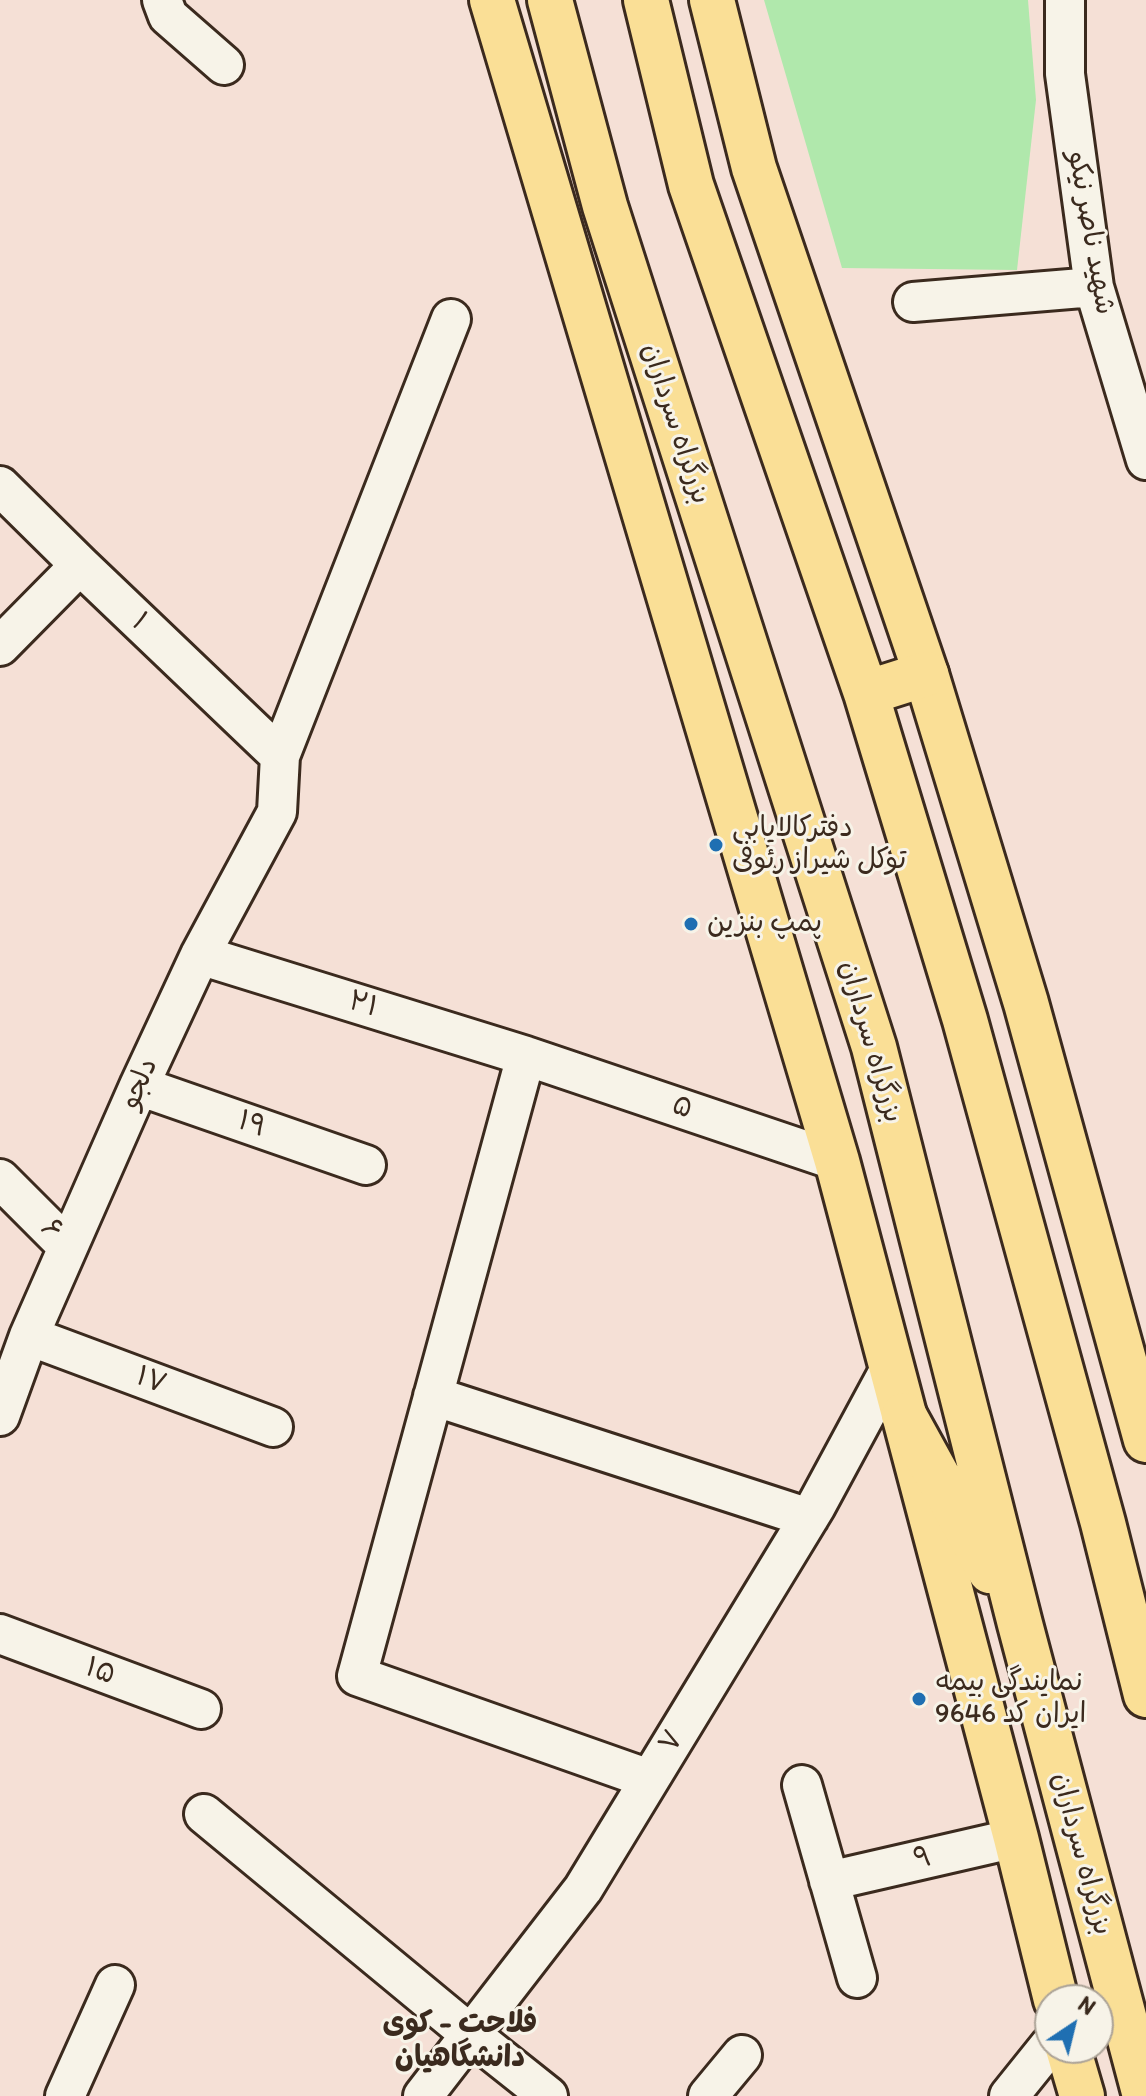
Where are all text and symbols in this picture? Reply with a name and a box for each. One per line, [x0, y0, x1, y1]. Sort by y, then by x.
street label: شهید ناصر نیکو [1059, 149, 1121, 317]
street label: بزرگراه سرداران [633, 339, 717, 509]
street label: ۱ [124, 606, 154, 638]
place label: دفترکالایابی توکل شیراز رئوفی [732, 812, 906, 878]
marker: دفترکالایابی توکل شیراز رئوفی [707, 836, 725, 854]
place label: پمپ بنزین [707, 907, 822, 941]
marker: پمپ بنزین [682, 915, 700, 933]
street label: بزرگراه سرداران [831, 957, 909, 1127]
street label: ۲۱ [344, 985, 382, 1025]
street label: دلجو [114, 1053, 166, 1115]
street label: ۵ [667, 1089, 697, 1127]
street label: ۱۹ [233, 1105, 271, 1145]
street label: ۶ [33, 1212, 69, 1248]
street label: ۱۷ [131, 1360, 171, 1402]
street label: ۱۵ [80, 1651, 120, 1693]
place label: نمایندگی بیمه ایران کد 9646 [935, 1666, 1086, 1732]
marker: نمایندگی بیمه ایران کد 9646 [910, 1690, 928, 1708]
street label: ۷ [653, 1725, 691, 1759]
street label: بزرگراه سرداران [1043, 1769, 1119, 1939]
street label: ۹ [911, 1841, 935, 1877]
north arrow [1034, 1984, 1114, 2064]
text: N [1073, 1990, 1101, 2021]
district label: فلاحت - کوی دانشگاهیان [382, 2006, 538, 2076]

